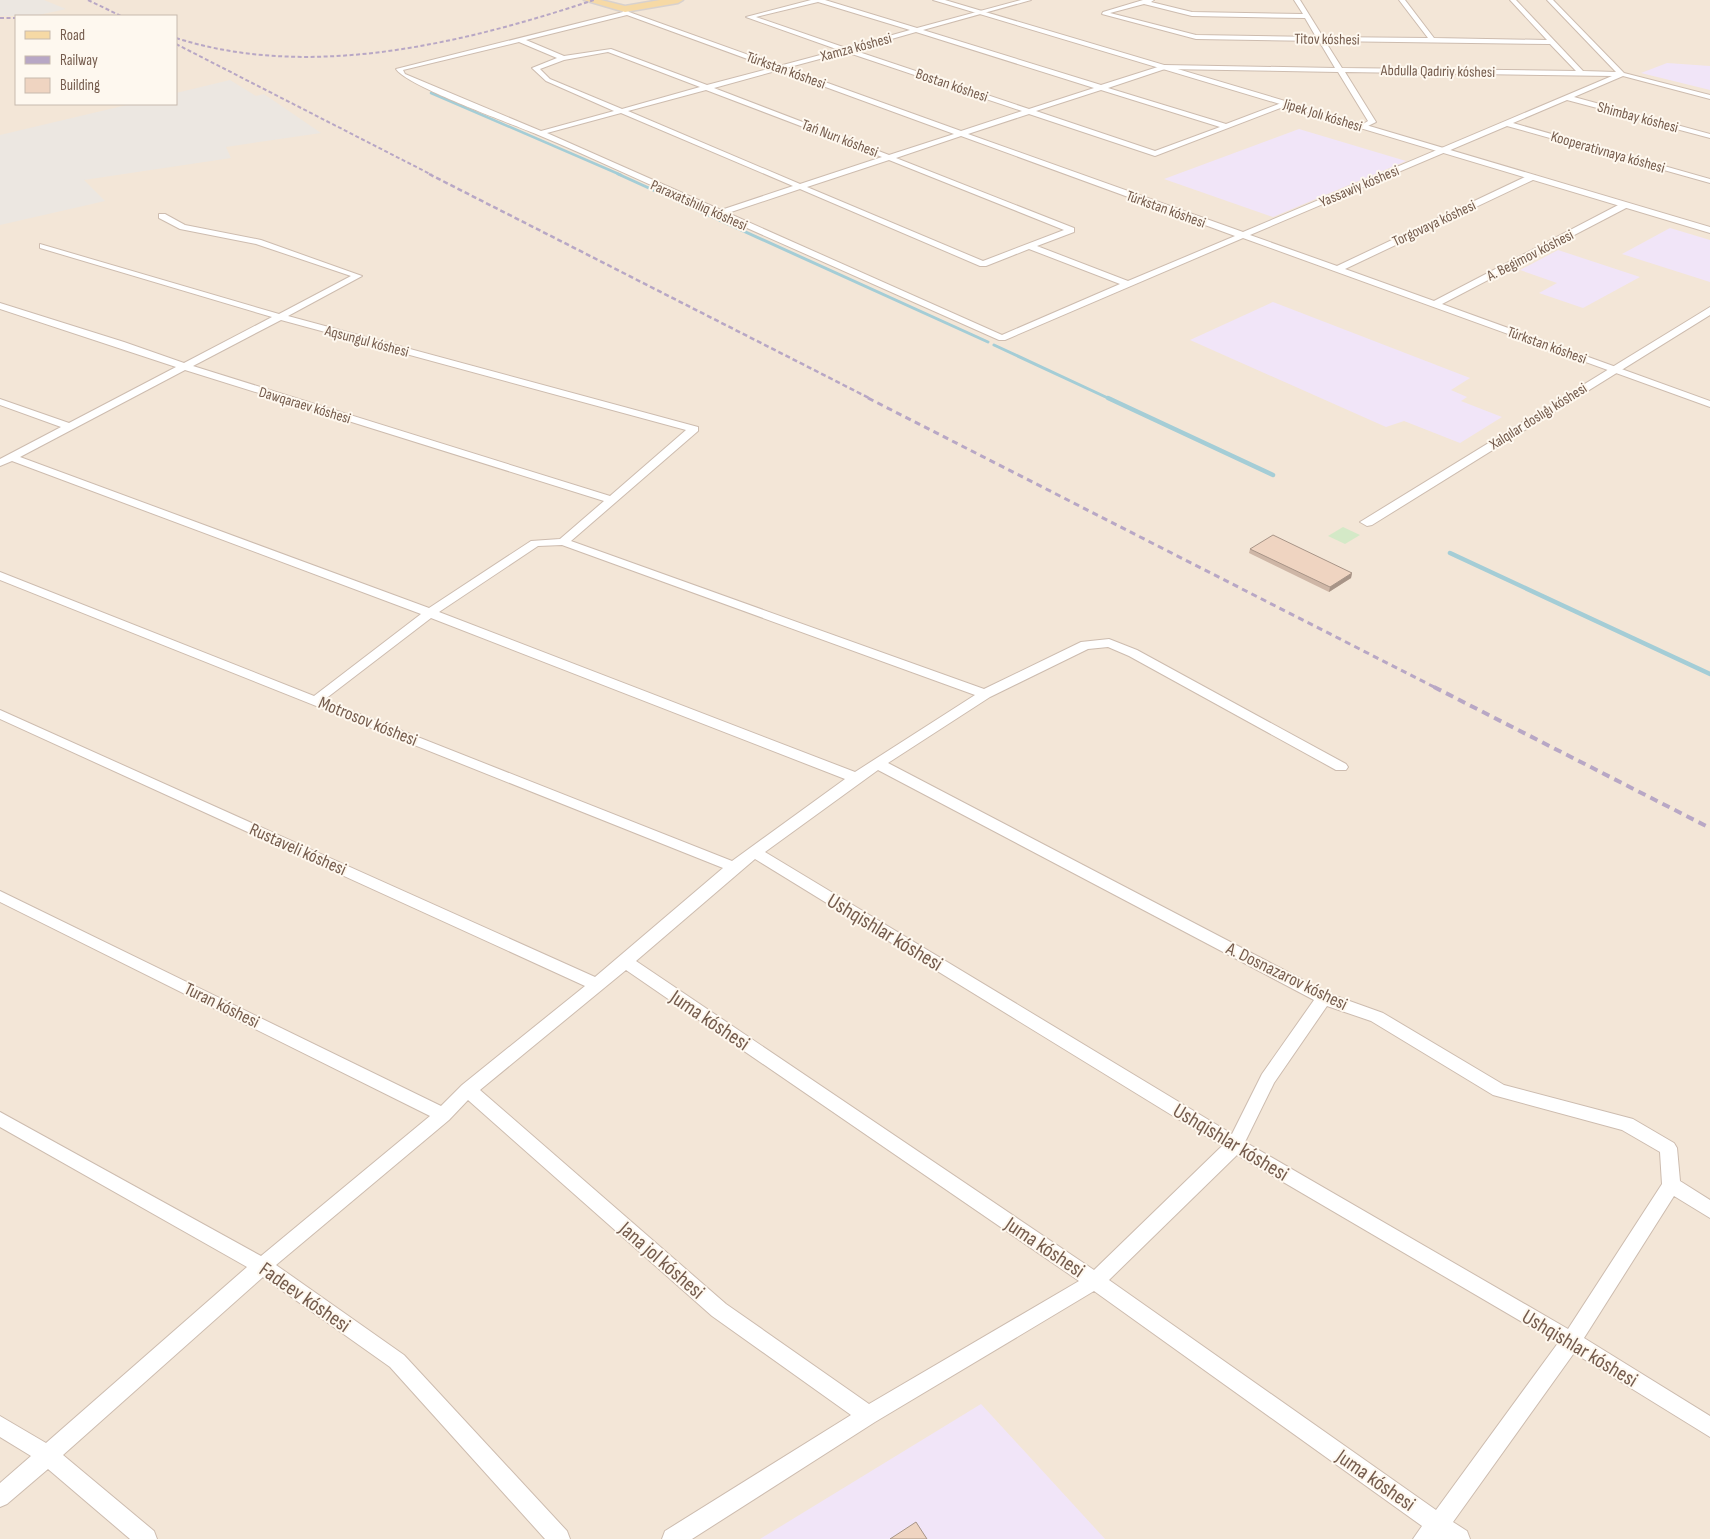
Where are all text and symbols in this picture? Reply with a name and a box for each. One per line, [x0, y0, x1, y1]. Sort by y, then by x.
legend [15, 15, 178, 105]
text: Road [60, 26, 85, 45]
street label: Xamza kóshesi [818, 29, 894, 66]
street label: Titov kóshesi [1294, 29, 1360, 50]
street label: Túrkstan kóshesi [743, 47, 828, 94]
text: Railway [60, 51, 98, 70]
street label: Abdulla Qadıriy kóshesi [1380, 61, 1495, 82]
street label: Bostan kóshesi [913, 64, 991, 107]
text: Building [60, 76, 100, 95]
street label: Jipek Jolı kóshesi [1280, 94, 1365, 136]
street label: Shimbay kóshesi [1595, 98, 1681, 137]
street label: Tań Nurı kóshesi [799, 115, 881, 162]
street label: Kooperativnaya kóshesi [1549, 127, 1667, 178]
street label: Yassawiy kóshesi [1316, 161, 1402, 212]
street label: Paraxatshılıq kóshesi [647, 176, 750, 235]
street label: Túrkstan kóshesi [1123, 186, 1208, 233]
street label: Torgovaya kóshesi [1389, 196, 1479, 251]
street label: A. Begimov kóshesi [1483, 225, 1577, 286]
street label: Aqsungul kóshesi [322, 321, 411, 362]
street label: Túrkstan kóshesi [1504, 322, 1589, 369]
street label: Xalqılar doslıǵı kóshesi [1485, 379, 1591, 455]
street label: Dawqaraev kóshesi [257, 383, 353, 429]
street label: Motrosov kóshesi [315, 692, 420, 751]
street label: Rustaveli kóshesi [246, 819, 349, 880]
street label: Ushqishlar kóshesi [822, 888, 947, 977]
street label: A. Dosnazarov kóshesi [1222, 938, 1351, 1015]
street label: Turan kóshesi [181, 978, 263, 1033]
street label: Juma kóshesi [664, 984, 754, 1056]
street label: Ushqishlar kóshesi [1168, 1098, 1293, 1187]
street label: Juma kóshesi [999, 1211, 1089, 1283]
street label: Jana jol kóshesi [613, 1216, 710, 1304]
street label: Fadeev kóshesi [254, 1257, 355, 1338]
street label: Ushqishlar kóshesi [1517, 1304, 1642, 1393]
street label: Juma kóshesi [1331, 1444, 1420, 1517]

